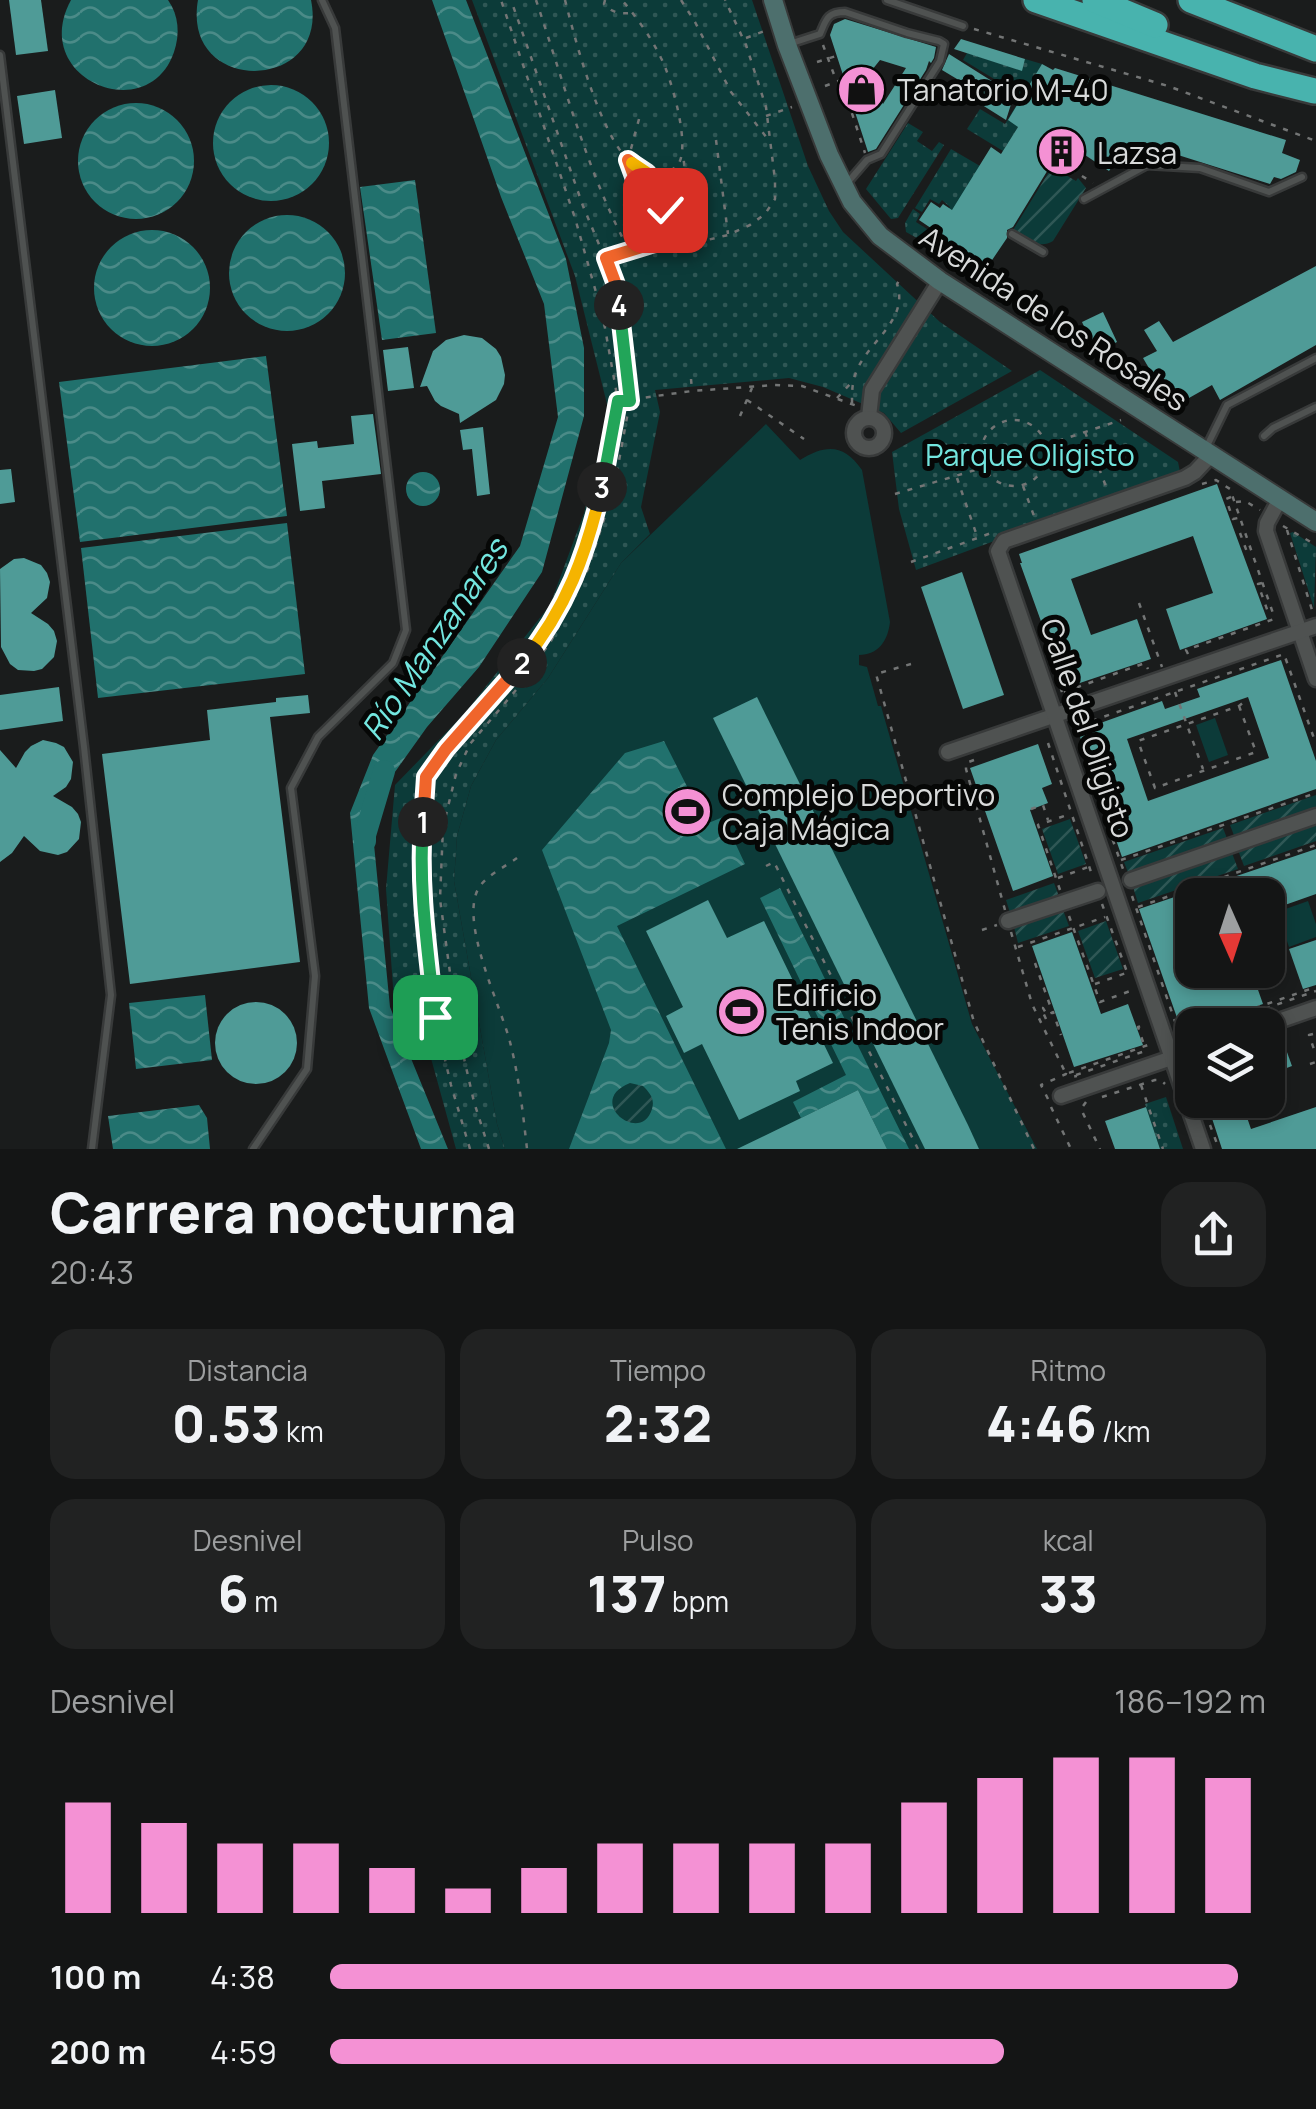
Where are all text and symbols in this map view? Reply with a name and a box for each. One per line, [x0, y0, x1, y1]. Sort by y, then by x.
shop icon: Tanatorio M-40 [836, 63, 888, 115]
place label: Tanatorio M-40 [897, 69, 1109, 110]
building icon: Lazsa [1036, 126, 1088, 178]
place label: Lazsa [1097, 132, 1177, 173]
pin [623, 168, 708, 253]
icon: check [638, 183, 693, 238]
street label: Avenida de los Rosales [912, 216, 1196, 420]
pin: 4 [594, 280, 644, 330]
text: 4 [610, 286, 628, 324]
park label: Parque Oligisto [925, 434, 1135, 475]
pin: 3 [577, 462, 627, 512]
text: 3 [594, 468, 610, 506]
water label: Río Manzanares [350, 528, 519, 748]
street label: Calle del Oligisto [1031, 613, 1145, 843]
pin: 2 [497, 638, 547, 688]
text: 2 [514, 644, 530, 682]
place label: Complejo Deportivo Caja Mágica [722, 774, 995, 849]
sports icon: Complejo Deportivo Caja Mágica [661, 785, 713, 837]
pin: 1 [398, 797, 448, 847]
text: 1 [417, 803, 429, 841]
north arrow [1175, 878, 1285, 988]
map controls [1175, 878, 1285, 1118]
place label: Edificio Tenis Indoor [776, 974, 944, 1049]
pin [393, 975, 478, 1060]
sports icon: Edificio Tenis Indoor [715, 985, 767, 1037]
icon: arrive [408, 990, 463, 1045]
button: layers [1175, 1008, 1285, 1118]
text: Carrera nocturna [50, 1174, 517, 1250]
button: share [1161, 1182, 1266, 1287]
text: 20:43 [50, 1250, 134, 1294]
text: Distancia [187, 1351, 308, 1389]
text: Tiempo [610, 1351, 706, 1389]
text: Ritmo [1031, 1351, 1106, 1389]
text: 0.53 [172, 1389, 280, 1457]
text: 2:32 [604, 1389, 712, 1457]
text: 4:46 [986, 1389, 1097, 1457]
text: km [280, 1412, 324, 1450]
text: /km [1097, 1412, 1151, 1450]
text: Desnivel [193, 1521, 302, 1559]
text: Pulso [622, 1521, 694, 1559]
text: kcal [1043, 1521, 1094, 1559]
text: 6 [217, 1559, 249, 1627]
text: 137 [587, 1559, 666, 1627]
text: 33 [1039, 1559, 1098, 1627]
text: m [249, 1582, 278, 1620]
text: bpm [666, 1582, 729, 1620]
text: Desnivel [50, 1679, 175, 1723]
text: 186–192 m [1114, 1679, 1266, 1723]
text: 100 m [50, 1955, 141, 1999]
text: 4:38 [210, 1955, 275, 1999]
text: 200 m [50, 2030, 146, 2074]
text: 4:59 [210, 2030, 277, 2074]

